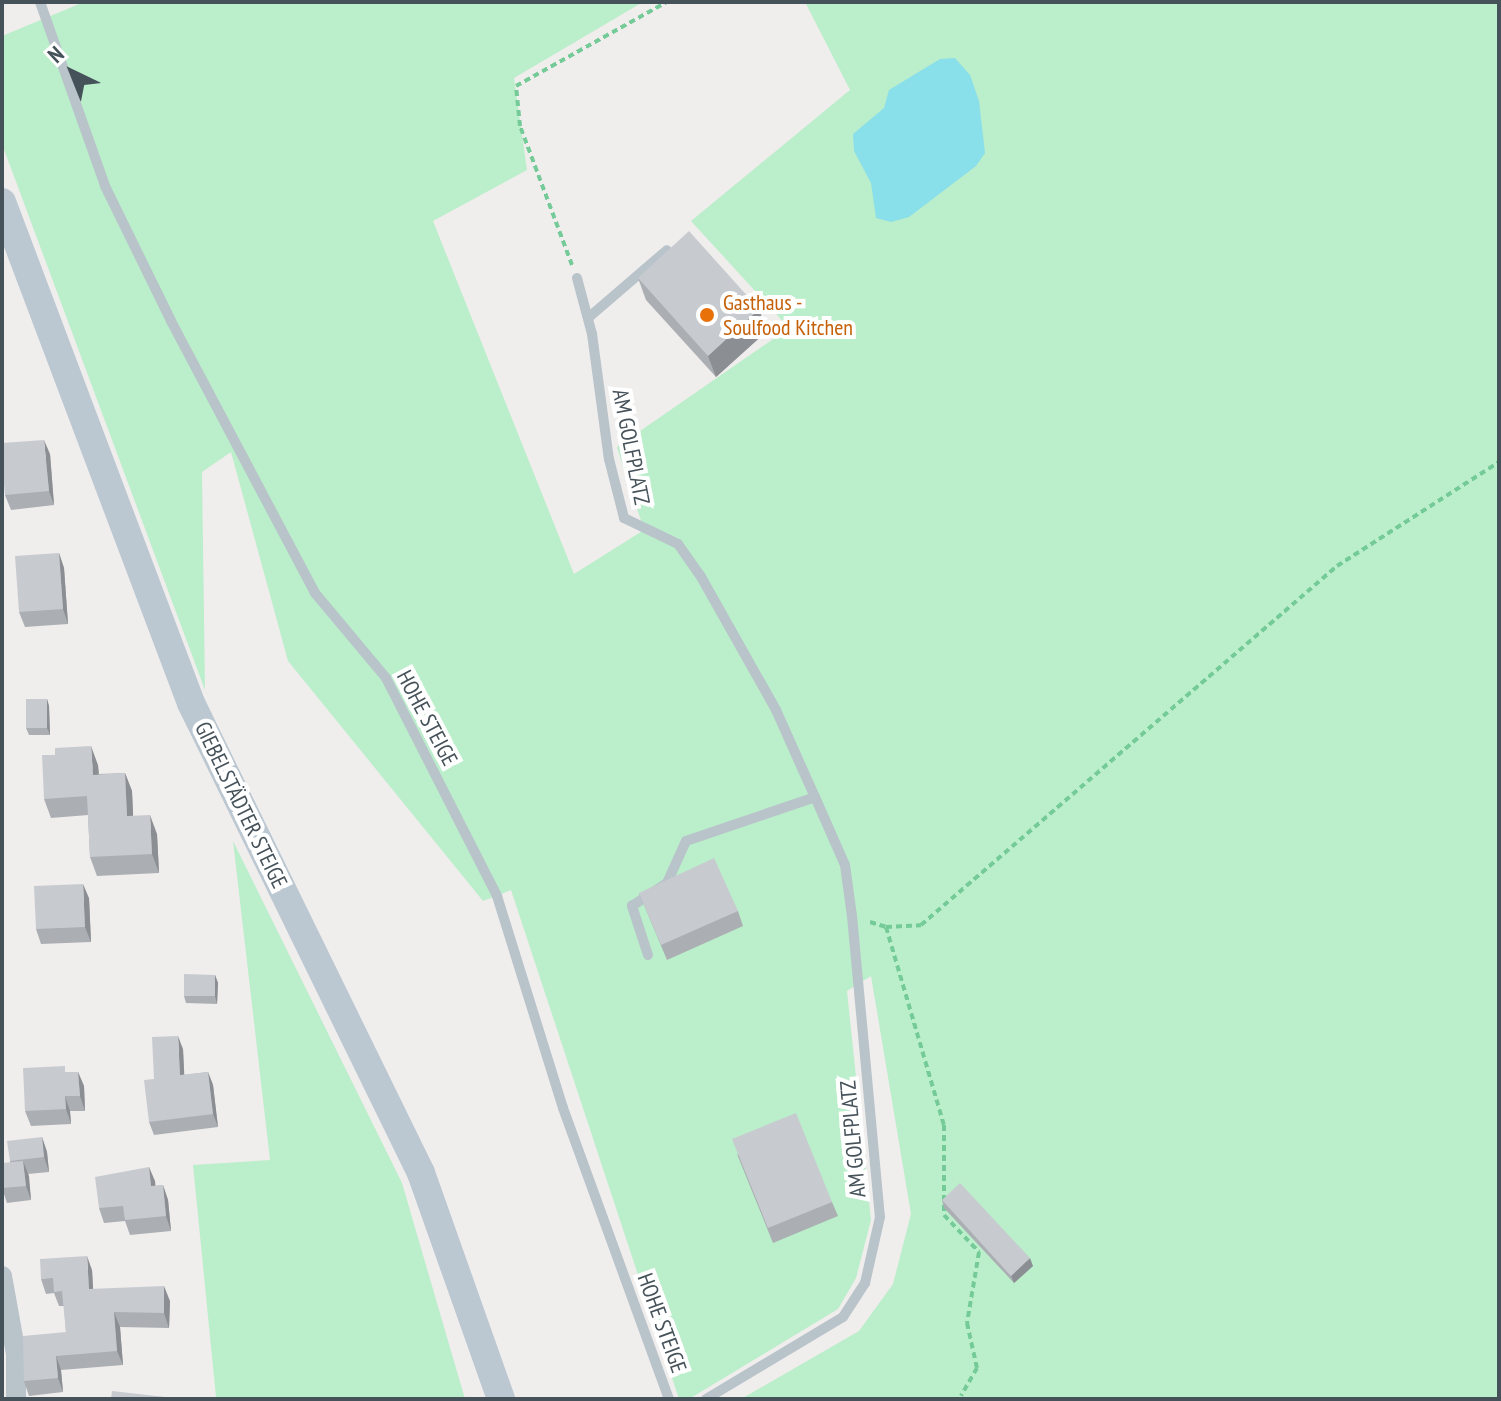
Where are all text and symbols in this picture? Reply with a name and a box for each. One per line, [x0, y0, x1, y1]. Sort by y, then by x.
north arrow [32, 32, 112, 112]
text: N [42, 40, 70, 69]
place label: Gasthaus - Soulfood Kitchen [723, 289, 853, 340]
marker: Gasthaus - Soulfood Kitchen [698, 306, 716, 324]
street label: AM GOLFPLATZ [607, 387, 655, 507]
street label: HOHE STEIGE [391, 666, 463, 770]
street label: GIEBELSTÄDTER STEIGE [189, 717, 293, 893]
street label: AM GOLFPLATZ [835, 1079, 871, 1199]
street label: HOHE STEIGE [632, 1270, 692, 1376]

